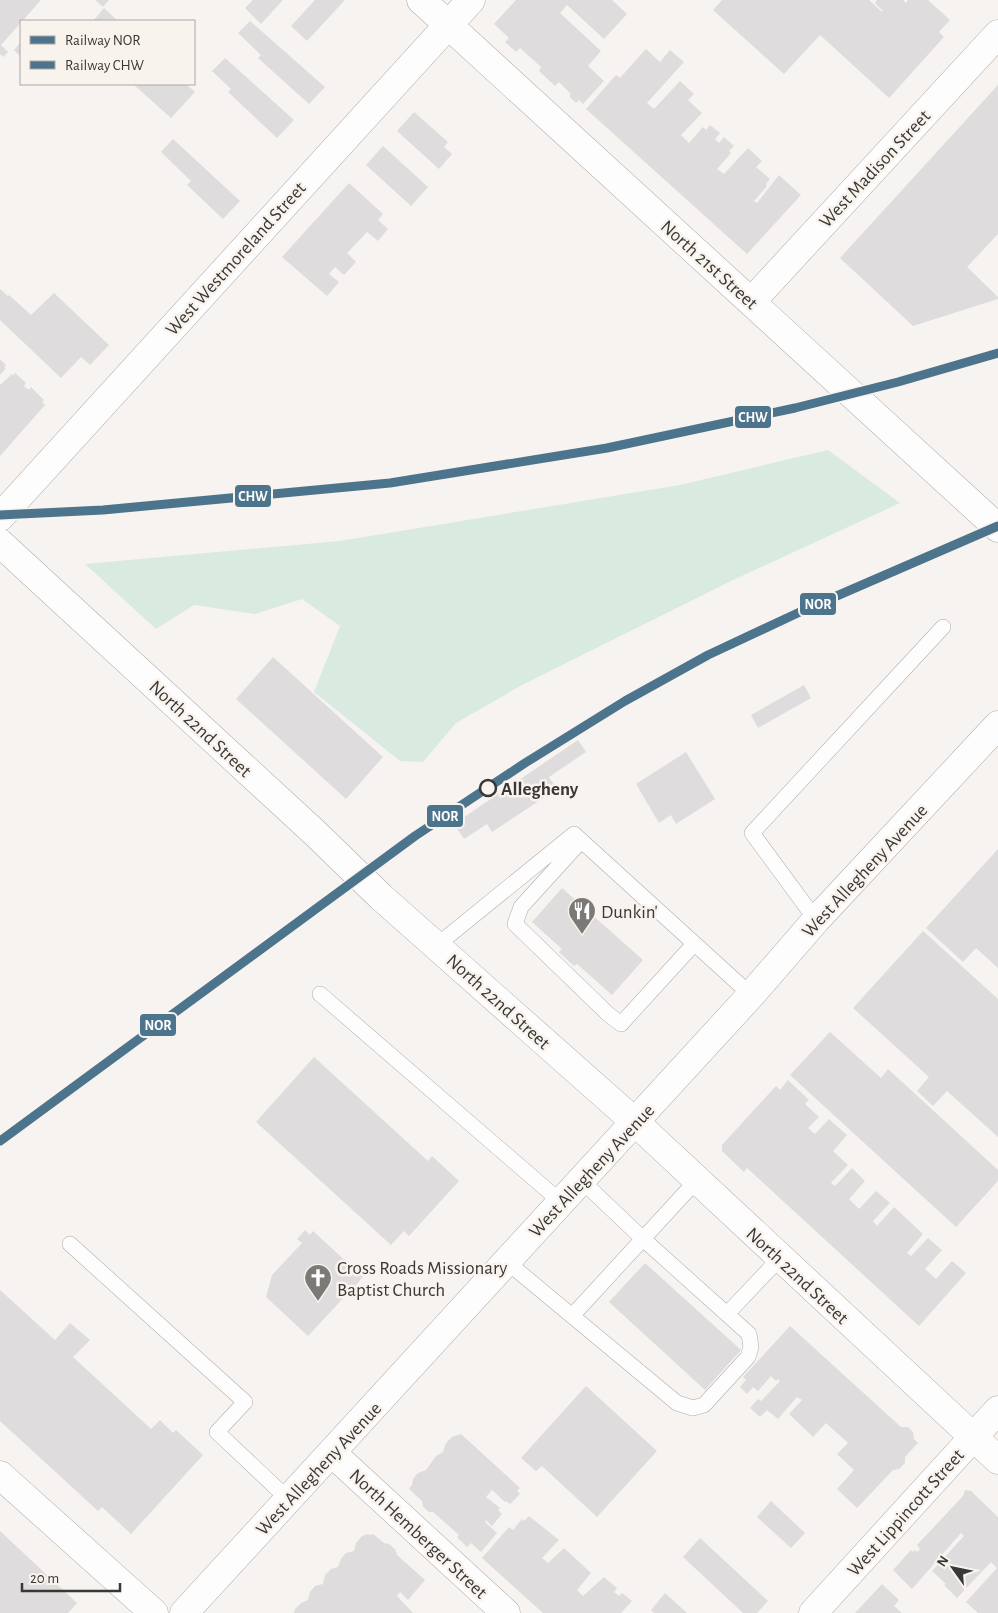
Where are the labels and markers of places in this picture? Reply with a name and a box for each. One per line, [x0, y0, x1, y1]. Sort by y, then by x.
marker: Allegheny [479, 779, 497, 797]
place label: Allegheny [501, 780, 579, 799]
restaurant icon: Dunkin' [567, 896, 597, 935]
place label: Dunkin' [601, 903, 658, 922]
place label: Cross Roads Missionary Baptist Church [337, 1259, 507, 1300]
church icon: Cross Roads Missionary Baptist Church [303, 1263, 333, 1302]

